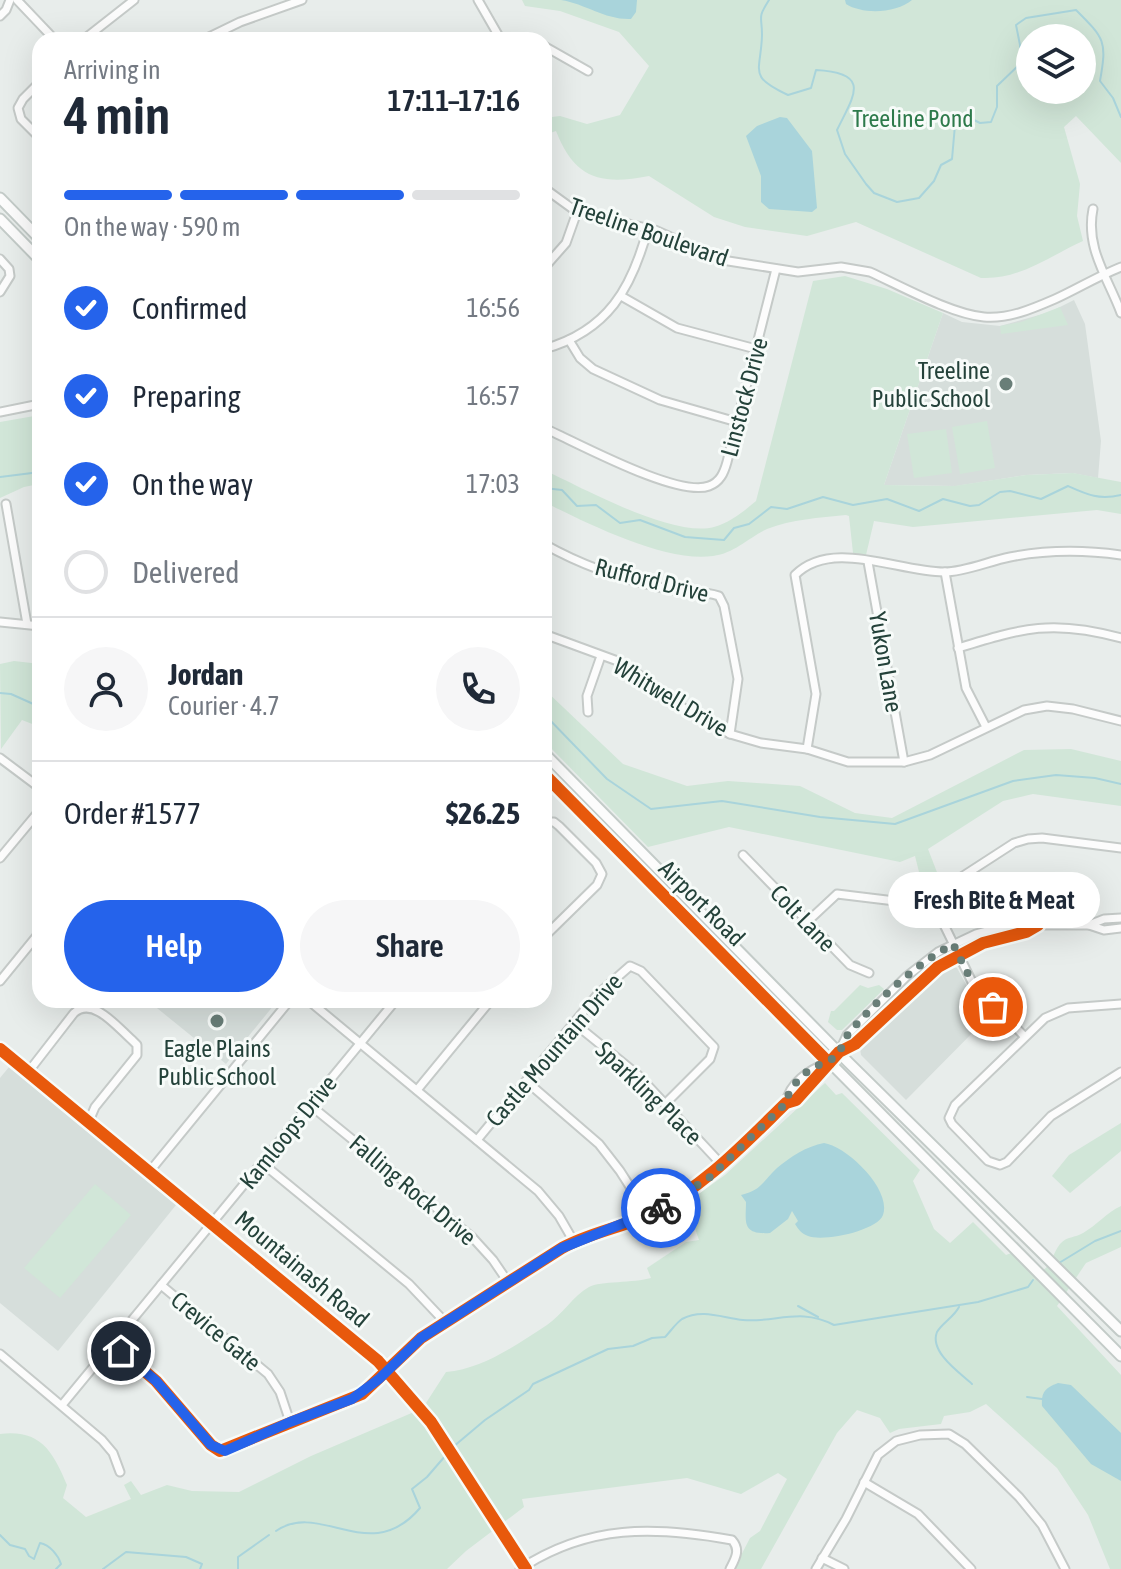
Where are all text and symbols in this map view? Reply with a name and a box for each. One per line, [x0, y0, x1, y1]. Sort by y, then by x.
map controls [1016, 24, 1096, 104]
button: layers [1016, 24, 1096, 104]
text: Arriving in [64, 55, 161, 85]
text: 17:11–17:16 [388, 83, 520, 117]
text: 4 min [64, 85, 170, 145]
park label: Treeline Pond [852, 105, 974, 132]
street label: Treeline Boulevard [566, 192, 732, 272]
text: On the way · 590 m [64, 212, 241, 242]
icon: check [64, 286, 108, 330]
text: Confirmed [132, 291, 247, 325]
text: 16:56 [466, 293, 520, 323]
street label: Linstock Drive [715, 334, 773, 460]
place label: Treeline Public School [872, 357, 991, 412]
icon: check [64, 374, 108, 418]
marker: Treeline Public School [997, 375, 1015, 393]
text: Preparing [132, 379, 241, 413]
text: 16:57 [466, 381, 520, 411]
icon: check [64, 462, 108, 506]
text: On the way [132, 467, 253, 501]
text: 17:03 [466, 469, 520, 499]
street label: Rufford Drive [592, 553, 712, 607]
text: Delivered [132, 555, 240, 589]
street label: Yukon Lane [864, 610, 908, 714]
button: person [64, 647, 148, 731]
button: phone [436, 647, 520, 731]
street label: Whitwell Drive [609, 652, 733, 742]
text: Jordan [168, 657, 243, 691]
text: Courier · 4.7 [168, 691, 279, 721]
text: Order #1577 [64, 796, 201, 830]
text: $26.25 [446, 796, 520, 830]
street label: Airport Road [654, 855, 750, 951]
callout: Fresh Bite & Meat [887, 871, 1099, 927]
street label: Colt Lane [765, 879, 841, 957]
text: Fresh Bite & Meat [913, 885, 1075, 915]
button: Help [64, 900, 284, 992]
button: Share [300, 900, 520, 992]
street label: Castle Mountain Drive [480, 968, 628, 1132]
pin [959, 973, 1027, 1041]
icon: bag [971, 985, 1015, 1029]
marker: Eagle Plains Public School [208, 1012, 226, 1030]
place label: Eagle Plains Public School [158, 1035, 277, 1090]
street label: Sparkling Place [591, 1036, 707, 1150]
street label: Kamloops Drive [234, 1070, 342, 1194]
street label: Falling Rock Drive [344, 1129, 482, 1251]
courier [621, 1168, 701, 1248]
icon: bike [639, 1186, 683, 1230]
street label: Mountainash Road [230, 1205, 374, 1333]
street label: Crevice Gate [166, 1286, 266, 1376]
pin [87, 1317, 155, 1385]
icon: home [99, 1329, 143, 1373]

